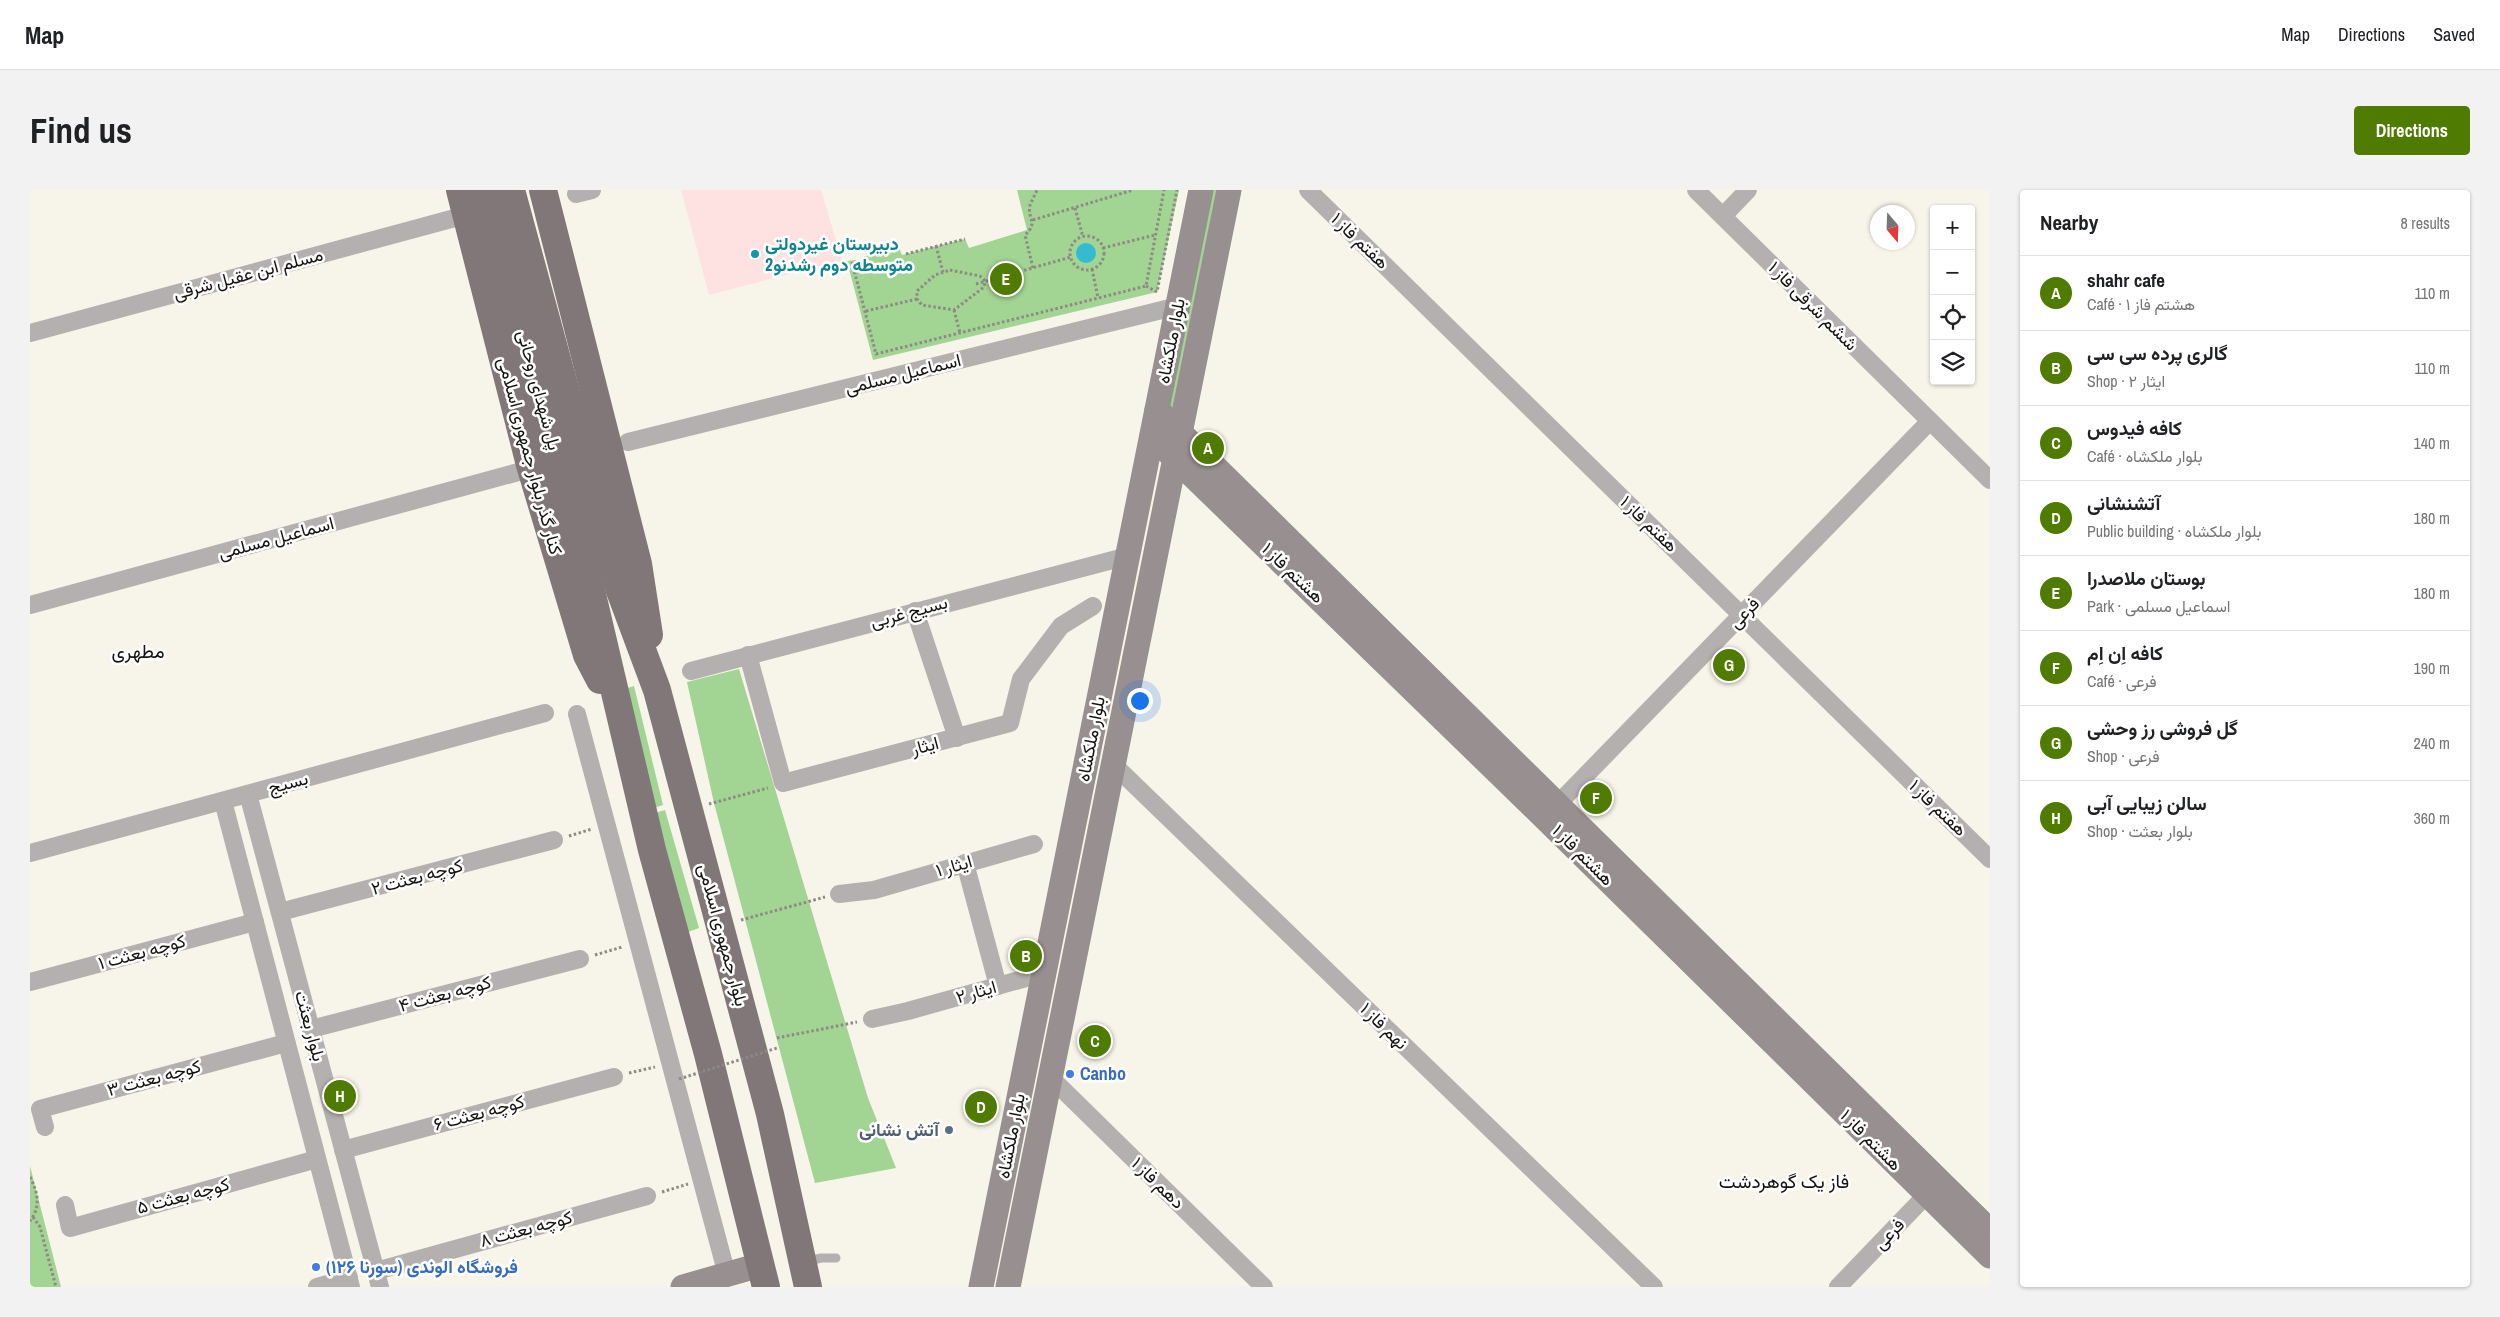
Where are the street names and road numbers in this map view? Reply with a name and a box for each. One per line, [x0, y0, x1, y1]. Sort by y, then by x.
street label: هفتم فاز ۱ [1326, 207, 1395, 275]
street label: مسلم ابن عقیل شرقی [170, 242, 326, 306]
street label: ششم شرقی فاز ۱ [1763, 255, 1864, 356]
street label: بلوار ملکشاه [1150, 296, 1191, 386]
street label: پل شهدای روحانی [511, 327, 568, 453]
street label: اسماعیل مسلمی [842, 347, 964, 400]
street label: کنار گذر بلوار جمهوری اسلامی [492, 354, 569, 557]
street label: هفتم فاز ۱ [1615, 490, 1684, 558]
street label: اسماعیل مسلمی [215, 510, 337, 565]
street label: هشتم فاز ۱ [1257, 537, 1330, 609]
street label: بسیج غربی [867, 589, 950, 634]
street label: فرعی [1723, 591, 1765, 634]
street label: بلوار ملکشاه [1070, 694, 1111, 784]
street label: ایثار [907, 730, 941, 761]
street label: بسیج [265, 765, 311, 800]
street label: هفتم فاز ۱ [1904, 774, 1973, 842]
street label: هشتم فاز ۱ [1547, 818, 1620, 891]
street label: ایثار ۱ [933, 848, 975, 883]
street label: کوچه بعثت ۲ [368, 852, 465, 901]
street label: بلوار جمهوری اسلامی [692, 861, 755, 1009]
street label: کوچه بعثت ۱ [95, 928, 188, 975]
street label: کوچه بعثت ۴ [396, 969, 494, 1018]
street label: ایثار ۲ [953, 974, 999, 1009]
street label: بلوار بعثت [289, 988, 332, 1064]
street label: نهم فاز ۱ [1355, 996, 1414, 1055]
street label: کوچه بعثت ۳ [104, 1053, 204, 1102]
street label: کوچه بعثت ۶ [431, 1088, 527, 1137]
street label: بلوار ملکشاه [990, 1091, 1031, 1181]
street label: هشتم فاز ۱ [1835, 1103, 1908, 1176]
street label: دهم فاز ۱ [1126, 1151, 1190, 1214]
street label: کوچه بعثت ۵ [134, 1171, 232, 1220]
street label: کوچه بعثت ۸ [477, 1204, 575, 1253]
street label: فرعی [1868, 1212, 1910, 1255]

